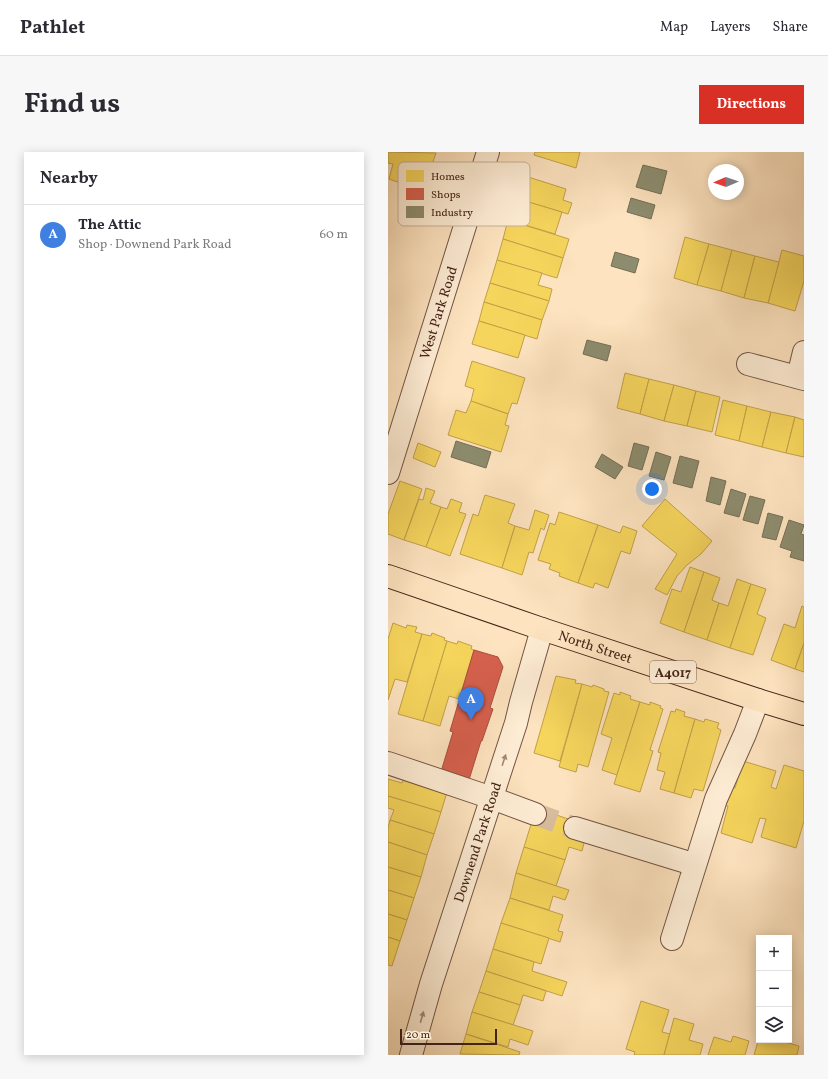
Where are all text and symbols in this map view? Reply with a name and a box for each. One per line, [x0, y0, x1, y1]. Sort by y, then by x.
text: Pathlet [20, 15, 85, 41]
text: Map [660, 18, 688, 37]
text: Layers [710, 18, 750, 37]
text: Share [772, 18, 808, 37]
text: Find us [24, 85, 120, 124]
button: Directions [699, 85, 804, 124]
legend [398, 162, 530, 226]
north arrow [708, 164, 744, 200]
text: Nearby [40, 167, 98, 190]
text: Homes [431, 170, 465, 185]
text: Shops [431, 188, 461, 203]
text: Industry [431, 206, 473, 221]
text: The Attic [78, 215, 141, 236]
text: A [48, 226, 58, 244]
text: 60 m [320, 226, 348, 244]
text: Shop · Downend Park Road [78, 236, 232, 254]
street label: West Park Road [416, 264, 463, 362]
your location [642, 479, 662, 499]
street label: North Street [556, 627, 634, 669]
road number: A4017 [650, 661, 696, 683]
pin: A [458, 687, 484, 720]
one-way arrow [501, 754, 507, 766]
street label: Downend Park Road [450, 780, 507, 905]
map controls [756, 935, 792, 1043]
button: + [756, 935, 792, 971]
button: − [756, 971, 792, 1007]
button: layers [756, 1007, 792, 1043]
one-way arrow [419, 1011, 425, 1023]
scale bar [400, 1027, 497, 1046]
text: 20 m [406, 1028, 430, 1043]

